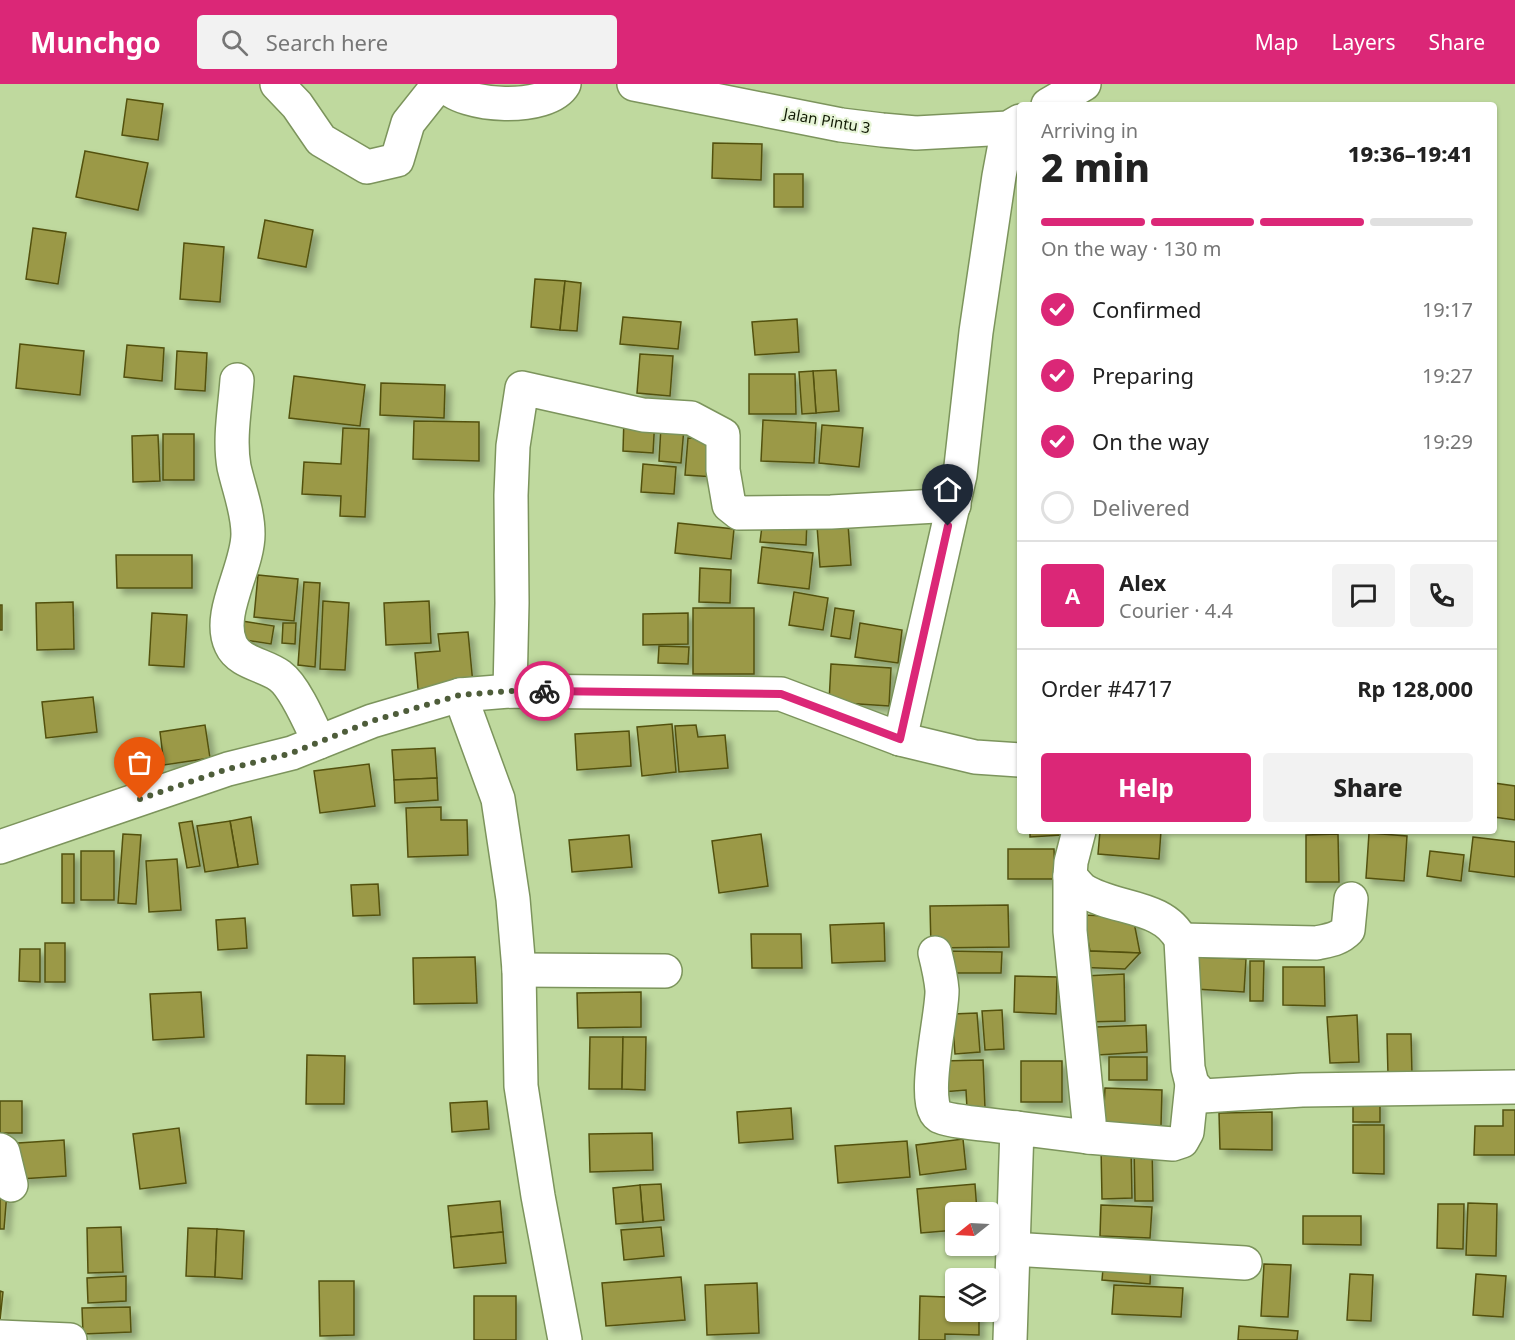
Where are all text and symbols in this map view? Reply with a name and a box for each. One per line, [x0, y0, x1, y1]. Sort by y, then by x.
search box [197, 15, 617, 69]
text: Munchgo [30, 23, 161, 61]
icon: search [218, 26, 251, 59]
text: Search here [266, 27, 388, 57]
text: Map [1255, 28, 1299, 56]
text: Layers [1332, 28, 1396, 56]
text: Share [1429, 28, 1485, 56]
street label: Jalan Pintu 3 [780, 102, 872, 137]
text: Arriving in [1041, 117, 1138, 144]
text: 19:36–19:41 [1348, 138, 1473, 168]
text: 2 min [1041, 140, 1150, 193]
text: On the way · 130 m [1041, 235, 1221, 262]
icon: check [1041, 293, 1074, 326]
text: Confirmed [1092, 294, 1202, 324]
text: 19:17 [1422, 296, 1473, 323]
icon: check [1041, 359, 1074, 392]
text: Preparing [1092, 360, 1194, 390]
text: 19:27 [1422, 362, 1473, 389]
icon: check [1041, 425, 1074, 458]
text: On the way [1092, 426, 1209, 456]
text: 19:29 [1422, 428, 1473, 455]
pin [922, 464, 973, 526]
icon: home [931, 473, 964, 506]
text: Delivered [1092, 492, 1190, 522]
button: chat [1332, 564, 1395, 627]
button: phone [1410, 564, 1473, 627]
text: Alex [1119, 567, 1166, 597]
text: A [1065, 580, 1080, 610]
text: Courier · 4.4 [1119, 597, 1233, 624]
courier [514, 661, 574, 721]
text: Order #4717 [1041, 673, 1172, 703]
text: Rp 128,000 [1357, 673, 1473, 703]
icon: bike [528, 675, 561, 708]
pin [114, 737, 165, 799]
icon: bag [123, 746, 156, 779]
button: Help [1041, 753, 1251, 822]
button: Share [1263, 753, 1473, 822]
north arrow [945, 1202, 999, 1256]
map controls [945, 1202, 999, 1322]
button: layers [945, 1268, 999, 1322]

